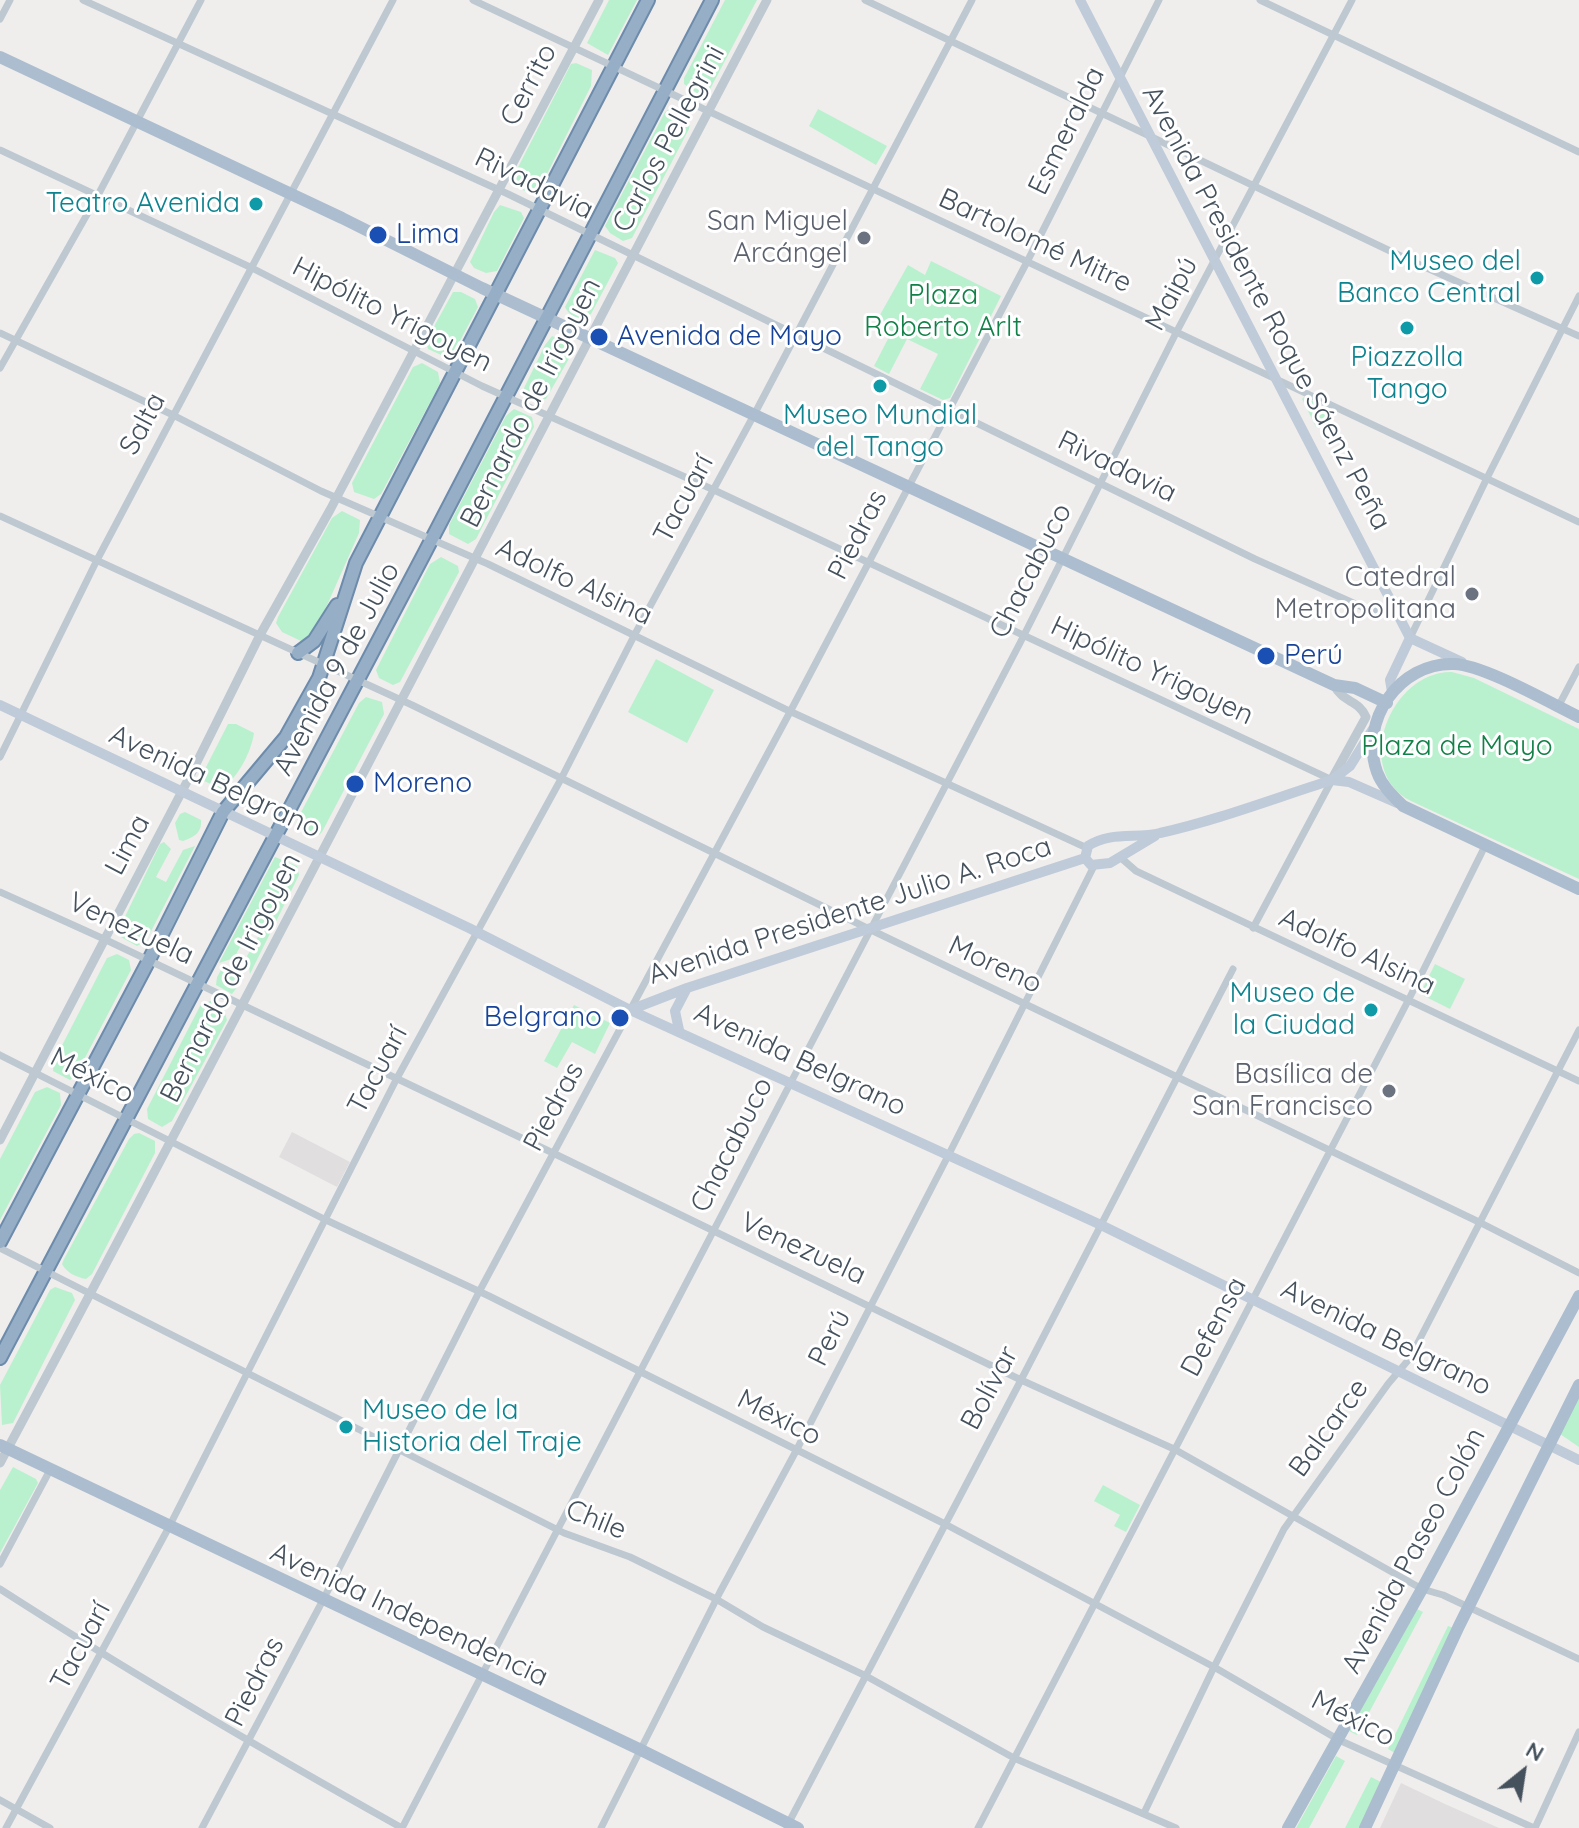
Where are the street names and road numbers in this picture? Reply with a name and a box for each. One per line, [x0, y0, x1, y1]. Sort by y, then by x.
street label: Cerrito [494, 38, 564, 132]
street label: Carlos Pellegrini [606, 40, 732, 238]
street label: Esmeralda [1022, 62, 1112, 200]
street label: Avenida Presidente Roque Sáenz Peña [1134, 80, 1398, 536]
street label: Rivadavia [469, 141, 599, 227]
street label: Bartolomé Mitre [933, 182, 1137, 300]
street label: Hipólito Yrigoyen [286, 250, 498, 380]
street label: Maipú [1139, 251, 1205, 337]
street label: Bernardo de Irigoyen [454, 273, 608, 533]
street label: Salta [113, 387, 173, 461]
street label: Rivadavia [1052, 424, 1182, 510]
street label: Tacuarí [647, 449, 721, 549]
street label: Piedras [821, 485, 895, 585]
street label: Chacabuco [983, 498, 1079, 644]
street label: Adolfo Alsina [490, 531, 658, 633]
street label: Avenida 9 de Julio [267, 557, 407, 781]
street label: Hipólito Yrigoyen [1045, 609, 1259, 733]
street label: Avenida Belgrano [104, 718, 326, 846]
street label: Lima [98, 809, 158, 881]
street label: Avenida Presidente Julio A. Roca [644, 830, 1056, 992]
street label: Bernardo de Irigoyen [154, 848, 308, 1108]
street label: Venezuela [63, 885, 199, 973]
street label: Adolfo Alsina [1273, 901, 1441, 1003]
street label: Moreno [943, 929, 1047, 1001]
street label: Avenida Belgrano [689, 996, 911, 1124]
street label: Tacuarí [341, 1020, 415, 1120]
street label: México [44, 1041, 140, 1111]
street label: Piedras [517, 1057, 591, 1157]
street label: Chacabuco [684, 1072, 780, 1218]
street label: Venezuela [735, 1205, 871, 1293]
street label: Defensa [1174, 1272, 1254, 1382]
street label: Avenida Belgrano [1275, 1273, 1497, 1403]
street label: Perú [802, 1304, 858, 1372]
street label: Bolívar [954, 1340, 1026, 1436]
street label: Balcarce [1282, 1372, 1376, 1484]
street label: México [731, 1383, 827, 1453]
street label: Avenida Paseo Colón [1335, 1422, 1493, 1680]
street label: Chile [561, 1493, 631, 1547]
street label: Avenida Independencia [265, 1536, 553, 1694]
street label: Tacuarí [44, 1596, 118, 1696]
street label: Piedras [218, 1632, 292, 1732]
street label: México [1305, 1684, 1401, 1754]

